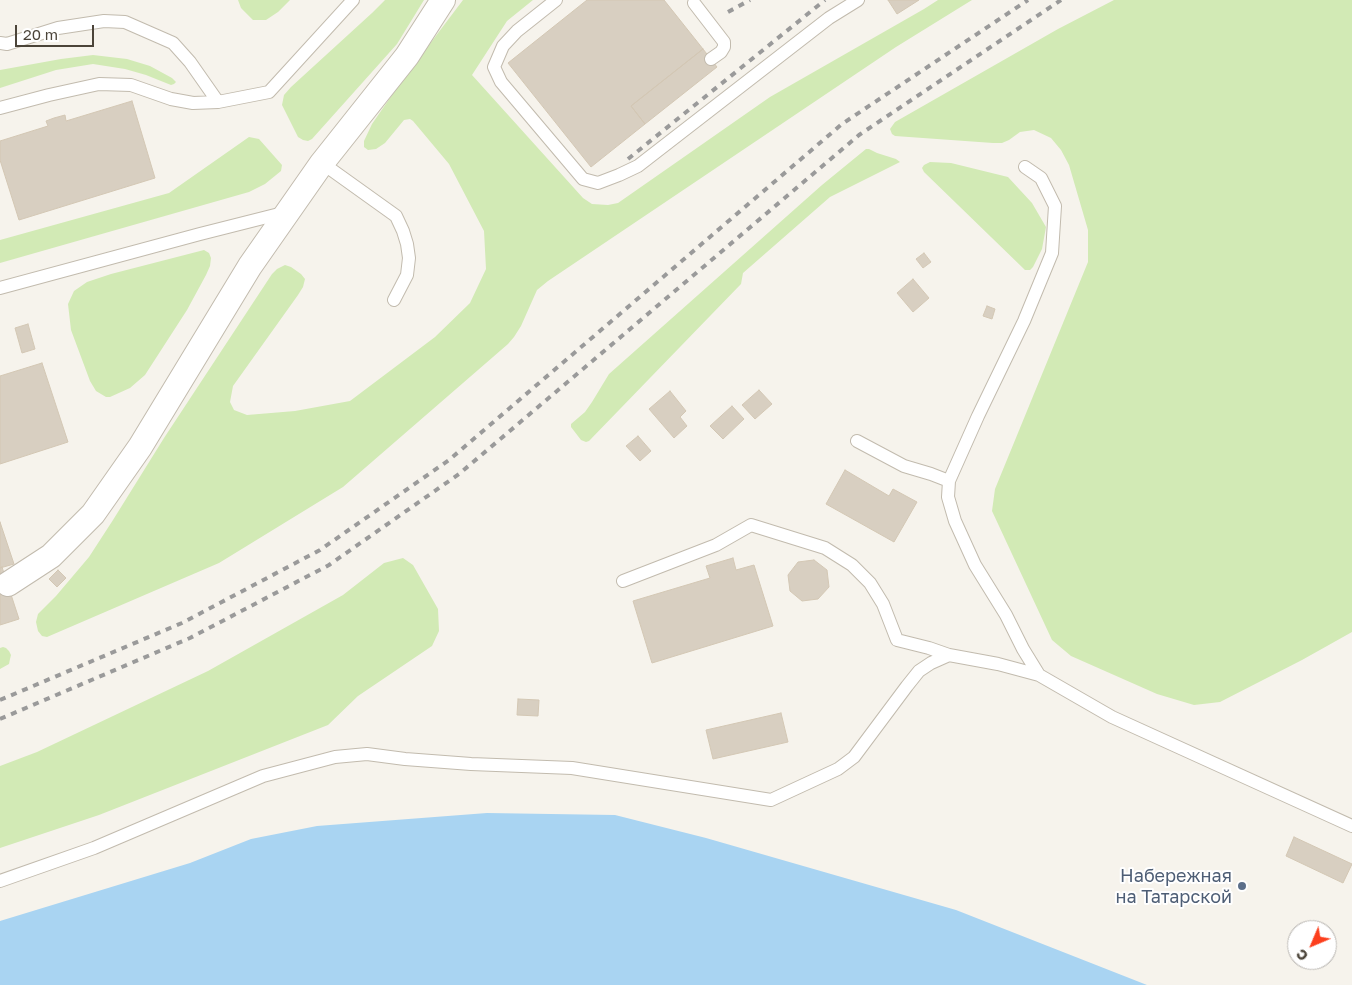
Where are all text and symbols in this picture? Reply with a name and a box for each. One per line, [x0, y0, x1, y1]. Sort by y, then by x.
scale bar [18, 15, 96, 47]
text: 20 m [23, 25, 58, 43]
place label: Набережная на Татарской [1116, 865, 1232, 908]
marker: Набережная на Татарской [1236, 880, 1248, 892]
north arrow [1287, 920, 1337, 970]
text: С [1292, 946, 1311, 965]

